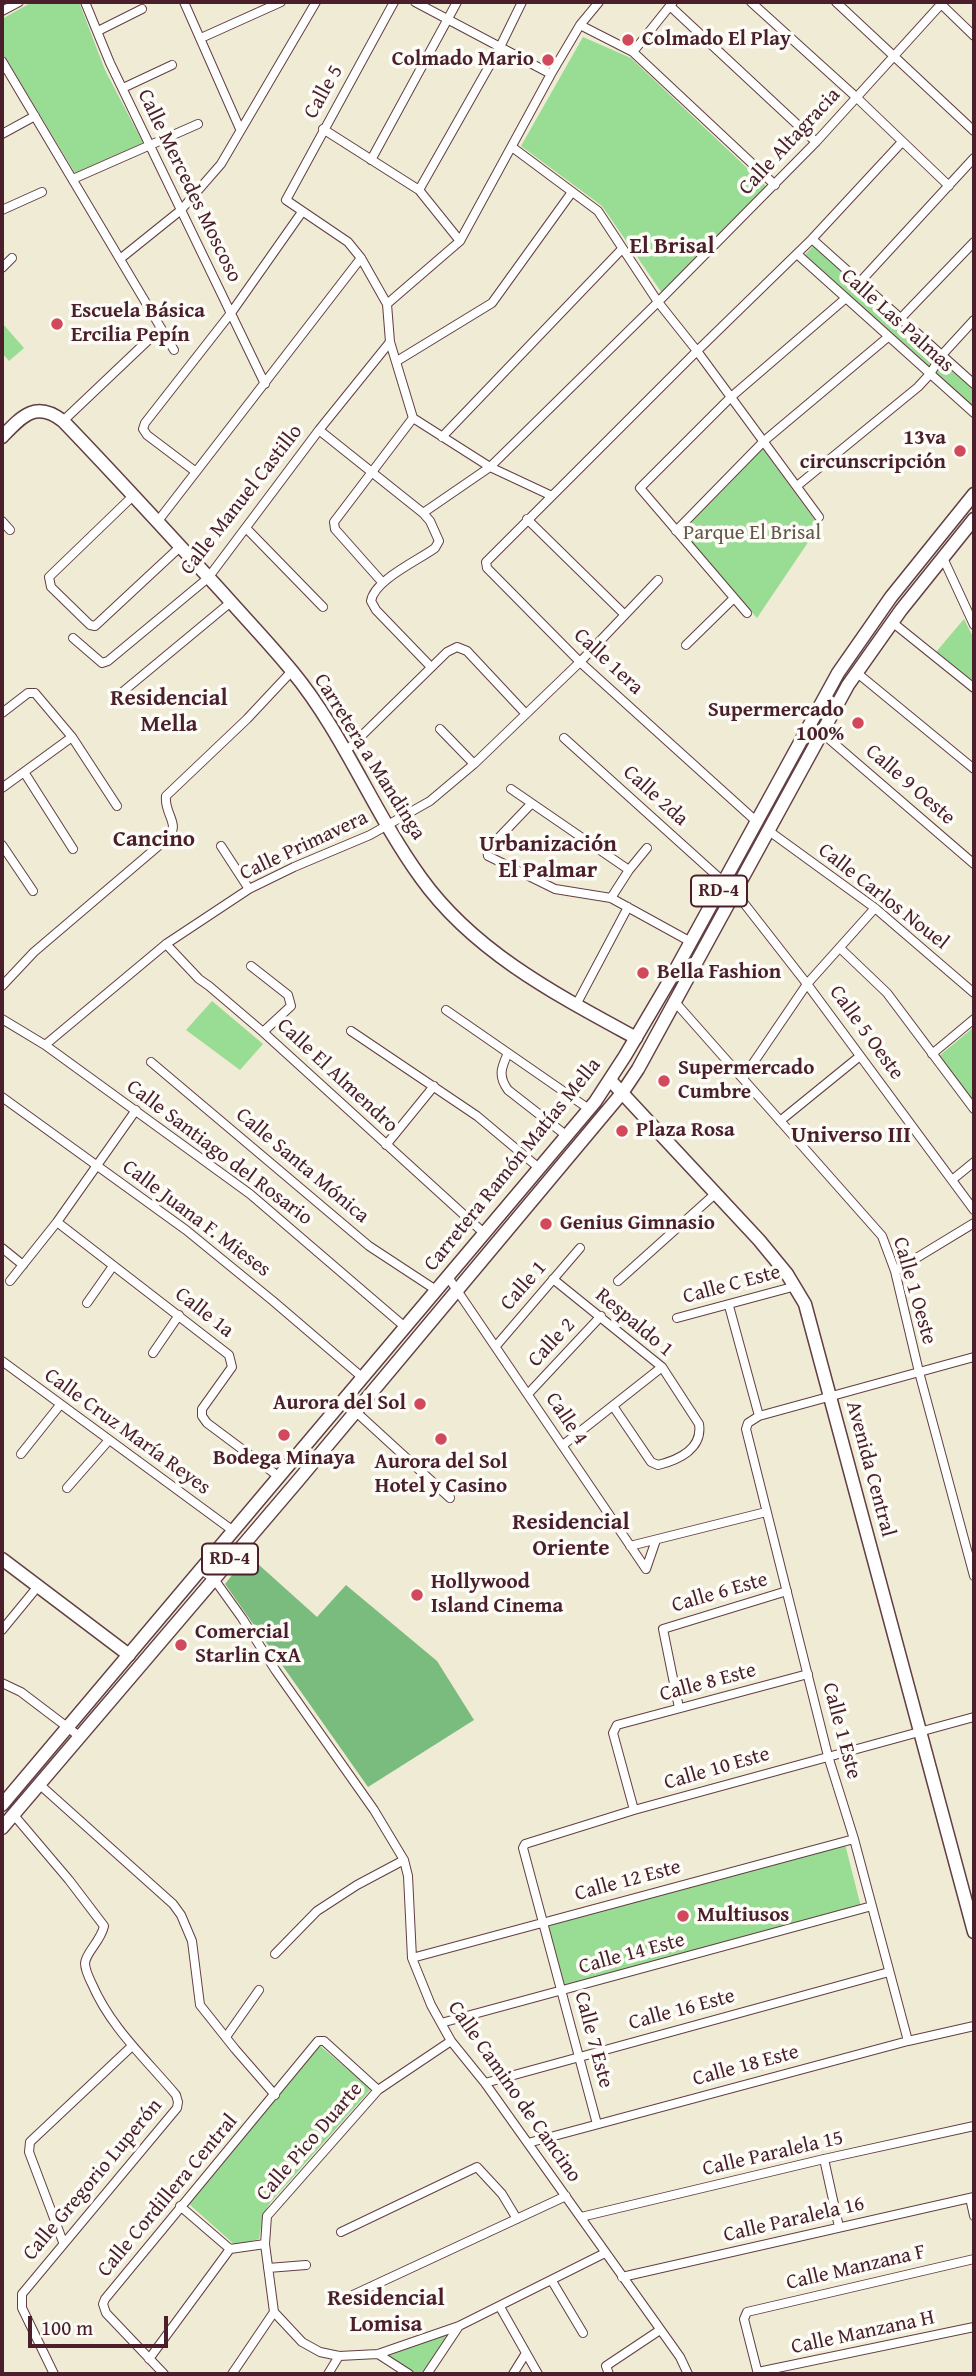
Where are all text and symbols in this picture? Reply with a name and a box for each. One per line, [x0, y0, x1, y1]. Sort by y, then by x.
place label: Colmado El Play [642, 27, 791, 53]
marker: Colmado El Play [620, 32, 636, 48]
place label: Colmado Mario [392, 47, 534, 73]
marker: Colmado Mario [540, 52, 556, 68]
street label: Calle 5 [299, 61, 349, 123]
street label: Calle Altagracia [734, 83, 846, 201]
street label: Calle Mercedes Moscoso [131, 85, 247, 287]
district label: El Brisal [629, 233, 715, 261]
street label: Calle Las Palmas [835, 264, 959, 378]
place label: Escuela Básica Ercilia Pepín [71, 299, 205, 349]
marker: Escuela Básica Ercilia Pepín [49, 316, 65, 332]
street label: Calle Manuel Castillo [176, 420, 308, 580]
place label: 13va circunscripción [800, 426, 946, 476]
marker: 13va circunscripción [952, 443, 968, 459]
park label: Parque El Brisal [683, 521, 821, 547]
street label: Calle 1era [568, 623, 648, 701]
street label: Carretera a Mandinga [308, 669, 430, 845]
district label: Residencial Mella [110, 685, 228, 739]
place label: Supermercado 100% [708, 698, 844, 748]
marker: Supermercado 100% [850, 715, 866, 731]
street label: Calle 9 Oeste [860, 739, 960, 831]
street label: Calle 2da [617, 760, 693, 832]
street label: Calle Primavera [236, 805, 372, 887]
district label: Cancino [113, 826, 195, 854]
district label: Urbanización El Palmar [479, 831, 617, 885]
street label: Calle Carlos Nouel [813, 838, 953, 956]
road number: RD-4 [691, 876, 747, 906]
place label: Bella Fashion [657, 960, 781, 986]
marker: Bella Fashion [635, 965, 651, 981]
street label: Calle 5 Oeste [823, 981, 909, 1085]
street label: Calle El Almendro [271, 1013, 403, 1139]
street label: Carretera Ramón Matías Mella [419, 1053, 607, 1277]
place label: Supermercado Cumbre [678, 1056, 814, 1106]
marker: Supermercado Cumbre [656, 1073, 672, 1089]
street label: Calle Santiago del Rosario [121, 1075, 317, 1231]
street label: Calle Santa Mónica [230, 1103, 374, 1229]
place label: Plaza Rosa [636, 1118, 735, 1144]
district label: Universo III [791, 1122, 911, 1150]
marker: Plaza Rosa [614, 1123, 630, 1139]
street label: Calle Juana F. Mieses [117, 1155, 275, 1283]
place label: Genius Gimnasio [560, 1211, 715, 1237]
marker: Genius Gimnasio [538, 1216, 554, 1232]
street label: Calle 1 Oeste [887, 1234, 941, 1348]
street label: Calle 1 [496, 1256, 552, 1316]
street label: Calle C Este [681, 1260, 783, 1310]
street label: Calle 1a [170, 1282, 238, 1344]
street label: Respaldo 1 [590, 1283, 678, 1363]
street label: Calle 2 [523, 1313, 581, 1373]
street label: Calle Cruz María Reyes [39, 1363, 215, 1501]
street label: Calle 4 [539, 1388, 593, 1450]
place label: Aurora del Sol [273, 1391, 406, 1417]
marker: Aurora del Sol [412, 1396, 428, 1412]
street label: Avenida Central [840, 1398, 900, 1540]
marker: Bodega Minaya [276, 1427, 292, 1443]
marker: Aurora del Sol Hotel y Casino [433, 1431, 449, 1447]
place label: Bodega Minaya [213, 1446, 355, 1472]
place label: Aurora del Sol Hotel y Casino [374, 1450, 508, 1500]
district label: Residencial Oriente [512, 1509, 630, 1563]
road number: RD-4 [202, 1544, 258, 1574]
street label: Calle 6 Este [669, 1567, 771, 1619]
place label: Hollywood Island Cinema [431, 1570, 563, 1620]
marker: Hollywood Island Cinema [409, 1587, 425, 1603]
place label: Comercial Starlin CxA [195, 1620, 301, 1670]
marker: Comercial Starlin CxA [173, 1637, 189, 1653]
street label: Calle 8 Este [657, 1658, 759, 1708]
street label: Calle 1 Este [816, 1680, 866, 1782]
street label: Calle 10 Este [661, 1742, 773, 1796]
street label: Calle 12 Este [572, 1855, 684, 1907]
place label: Multiusos [697, 1903, 789, 1929]
marker: Multiusos [675, 1908, 691, 1924]
street label: Calle 14 Este [576, 1928, 688, 1980]
street label: Calle 16 Este [626, 1984, 738, 2036]
street label: Calle 7 Este [568, 1989, 618, 2091]
street label: Calle Camino de Cancino [442, 1996, 586, 2188]
street label: Calle 18 Este [690, 2040, 802, 2092]
street label: Calle Pico Duarte [251, 2077, 369, 2207]
street label: Calle Gregorio Luperón [18, 2094, 168, 2266]
street label: Calle Cordillera Central [93, 2110, 243, 2282]
street label: Calle Paralela 15 [700, 2126, 846, 2182]
street label: Calle Paralela 16 [721, 2192, 867, 2248]
street label: Calle Manzana F [784, 2240, 928, 2296]
district label: Residencial Lomisa [327, 2285, 445, 2339]
scale bar [32, 2302, 172, 2346]
street label: Calle Manzana H [789, 2306, 937, 2360]
text: 100 m [41, 2312, 93, 2343]

